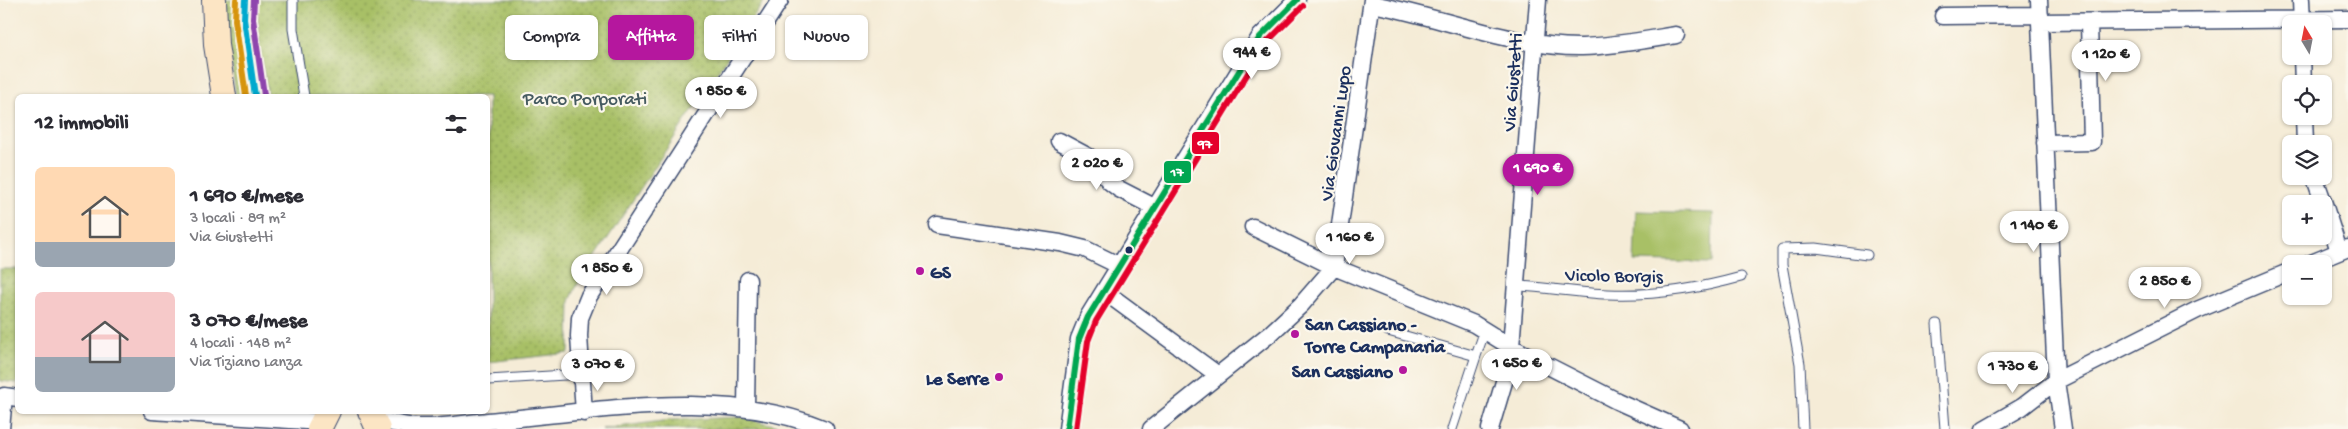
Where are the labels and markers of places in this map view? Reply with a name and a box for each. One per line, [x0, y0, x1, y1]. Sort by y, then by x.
pin: 944 € [1217, 38, 1287, 80]
pin: 1 120 € [2060, 39, 2152, 82]
pin: 1 850 € [675, 76, 767, 119]
pin: 2 020 € [1051, 148, 1143, 191]
pin: 1 690 € [1492, 154, 1584, 196]
pin: 1 140 € [1988, 210, 2080, 253]
pin: 1 160 € [1304, 222, 1396, 265]
unlabelled marker [1124, 245, 1134, 255]
pin: 1 850 € [561, 254, 653, 296]
place label: GS [930, 263, 952, 286]
marker: GS [914, 265, 926, 277]
pin: 2 850 € [2119, 266, 2211, 309]
place label: San Cassiano - Torre Campanaria [1303, 315, 1447, 360]
marker: San Cassiano - Torre Campanaria [1289, 328, 1301, 340]
pin: 1 650 € [1471, 348, 1563, 391]
pin: 3 070 € [552, 350, 644, 392]
pin: 1 730 € [1967, 352, 2059, 394]
place label: San Cassiano [1292, 362, 1393, 385]
marker: San Cassiano [1397, 364, 1409, 376]
place label: Le Serre [926, 369, 990, 392]
marker: Le Serre [993, 371, 1005, 383]

